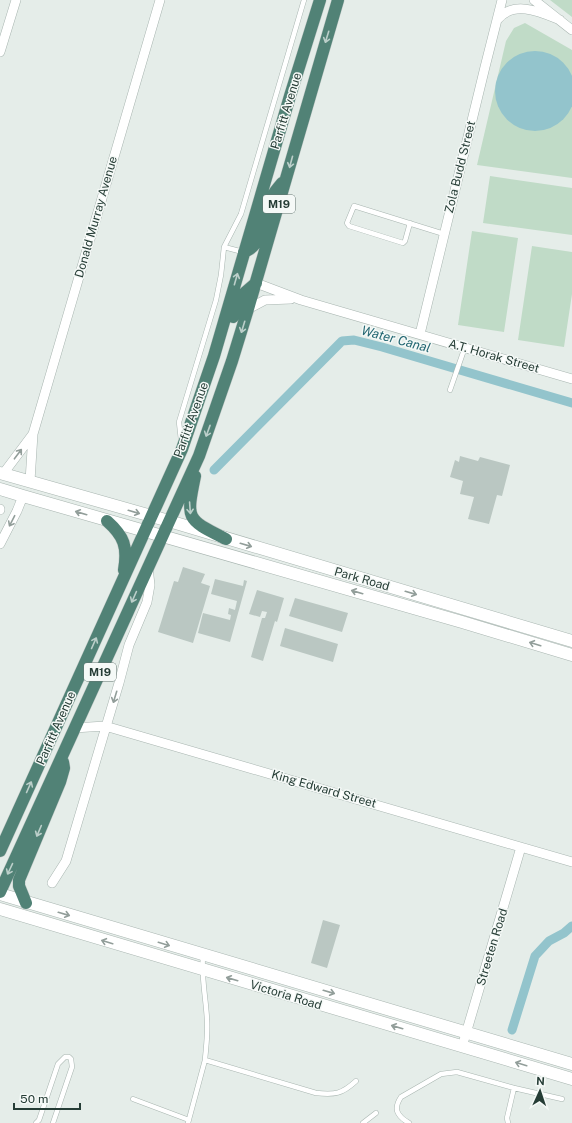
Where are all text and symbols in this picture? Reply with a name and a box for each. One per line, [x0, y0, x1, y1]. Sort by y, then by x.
one-way arrow [323, 31, 330, 44]
street label: Parfitt Avenue [268, 71, 304, 151]
street label: Zola Budd Street [442, 119, 478, 215]
street label: Donald Murray Avenue [72, 154, 120, 279]
one-way arrow [287, 156, 294, 169]
road number: M19 [263, 195, 295, 213]
one-way arrow [233, 272, 240, 285]
one-way arrow [239, 321, 246, 334]
water label: Water Canal [360, 323, 432, 355]
street label: A.T. Horak Street [447, 336, 541, 376]
street label: Parfitt Avenue [171, 380, 211, 460]
one-way arrow [203, 425, 211, 437]
one-way arrow [13, 448, 22, 459]
one-way arrow [187, 501, 194, 514]
one-way arrow [74, 509, 87, 516]
one-way arrow [128, 509, 141, 516]
one-way arrow [8, 515, 15, 527]
one-way arrow [240, 542, 253, 549]
street label: Park Road [333, 564, 391, 594]
one-way arrow [350, 588, 363, 595]
one-way arrow [405, 590, 418, 597]
one-way arrow [130, 591, 137, 603]
one-way arrow [91, 637, 99, 649]
one-way arrow [528, 640, 541, 647]
road number: M19 [84, 663, 116, 681]
street label: Parfitt Avenue [33, 689, 79, 767]
one-way arrow [111, 690, 118, 703]
street label: King Edward Street [270, 767, 378, 811]
one-way arrow [26, 781, 33, 793]
one-way arrow [35, 824, 42, 836]
one-way arrow [6, 863, 13, 875]
street label: Streeten Road [474, 907, 510, 987]
one-way arrow [57, 911, 70, 918]
one-way arrow [101, 938, 114, 945]
one-way arrow [157, 941, 170, 948]
one-way arrow [225, 974, 238, 982]
street label: Victoria Road [248, 977, 324, 1013]
one-way arrow [322, 989, 335, 996]
one-way arrow [390, 1023, 403, 1030]
one-way arrow [515, 1060, 528, 1067]
north arrow [520, 1071, 560, 1111]
text: N [536, 1075, 545, 1087]
scale bar [14, 1085, 80, 1111]
text: 50 m [20, 1092, 48, 1106]

